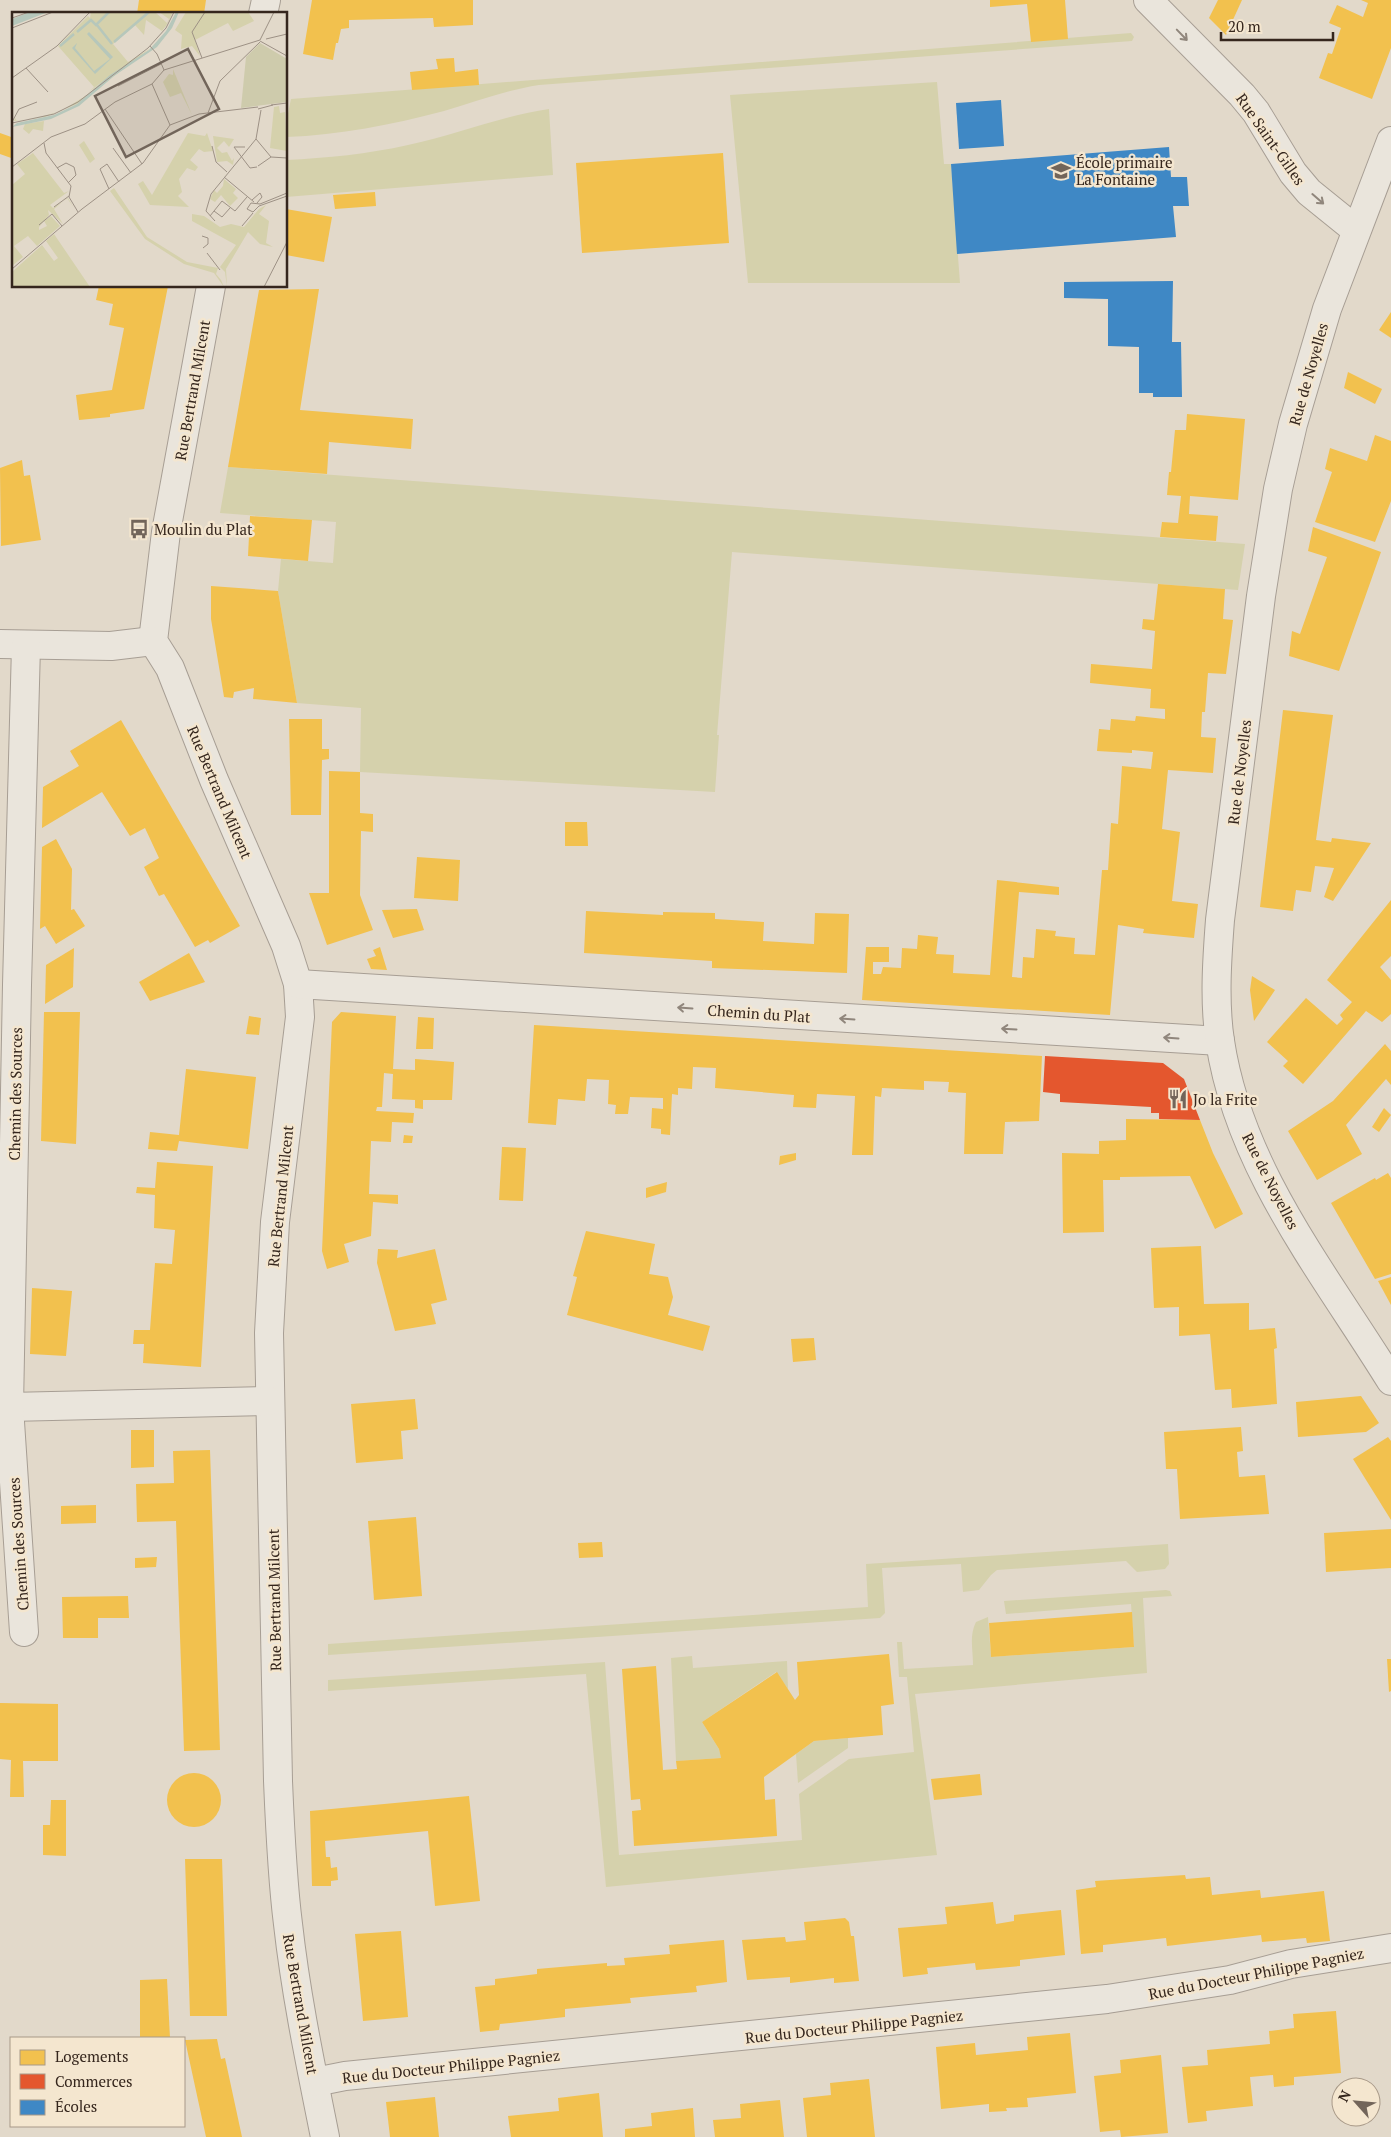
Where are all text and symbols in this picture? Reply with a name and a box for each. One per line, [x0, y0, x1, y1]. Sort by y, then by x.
scale bar [1221, 10, 1334, 42]
inset map [12, 12, 288, 288]
text: 20 m [1228, 16, 1261, 36]
one-way arrow [1176, 29, 1188, 41]
street label: Rue Saint-Gilles [1232, 89, 1310, 189]
place label: École primaire La Fontaine [1076, 152, 1173, 189]
school or university icon: École primaire La Fontaine [1050, 160, 1072, 182]
one-way arrow [1312, 194, 1325, 205]
street label: Rue Bertrand Milcent [170, 318, 214, 462]
street label: Rue de Noyelles [1284, 320, 1332, 428]
bus stop icon: Moulin du Plat [128, 518, 150, 540]
place label: Moulin du Plat [154, 519, 253, 539]
street label: Rue de Noyelles [1223, 718, 1255, 826]
street label: Rue Bertrand Milcent [183, 723, 257, 862]
street label: Chemin du Plat [707, 999, 812, 1027]
one-way arrow [677, 1003, 693, 1012]
one-way arrow [839, 1014, 855, 1023]
one-way arrow [1001, 1024, 1017, 1033]
street label: Chemin des Sources [4, 1027, 26, 1161]
one-way arrow [1164, 1033, 1180, 1042]
restaurant icon: Jo la Frite [1167, 1088, 1189, 1110]
place label: Jo la Frite [1193, 1089, 1257, 1109]
street label: Rue Bertrand Milcent [263, 1124, 297, 1268]
street label: Rue de Noyelles [1238, 1129, 1304, 1233]
street label: Chemin des Sources [3, 1477, 33, 1611]
street label: Rue Bertrand Milcent [263, 1528, 285, 1671]
street label: Rue Bertrand Milcent [279, 1932, 323, 2076]
street label: Rue du Docteur Philippe Pagniez [1147, 1942, 1365, 2004]
street label: Rue du Docteur Philippe Pagniez [744, 2005, 964, 2047]
legend [10, 2037, 185, 2127]
street label: Rue du Docteur Philippe Pagniez [341, 2045, 561, 2087]
text: Logements [55, 2046, 128, 2066]
text: Commerces [55, 2071, 133, 2091]
north arrow [1331, 2077, 1381, 2127]
text: N [1333, 2086, 1355, 2105]
text: Écoles [55, 2096, 97, 2116]

